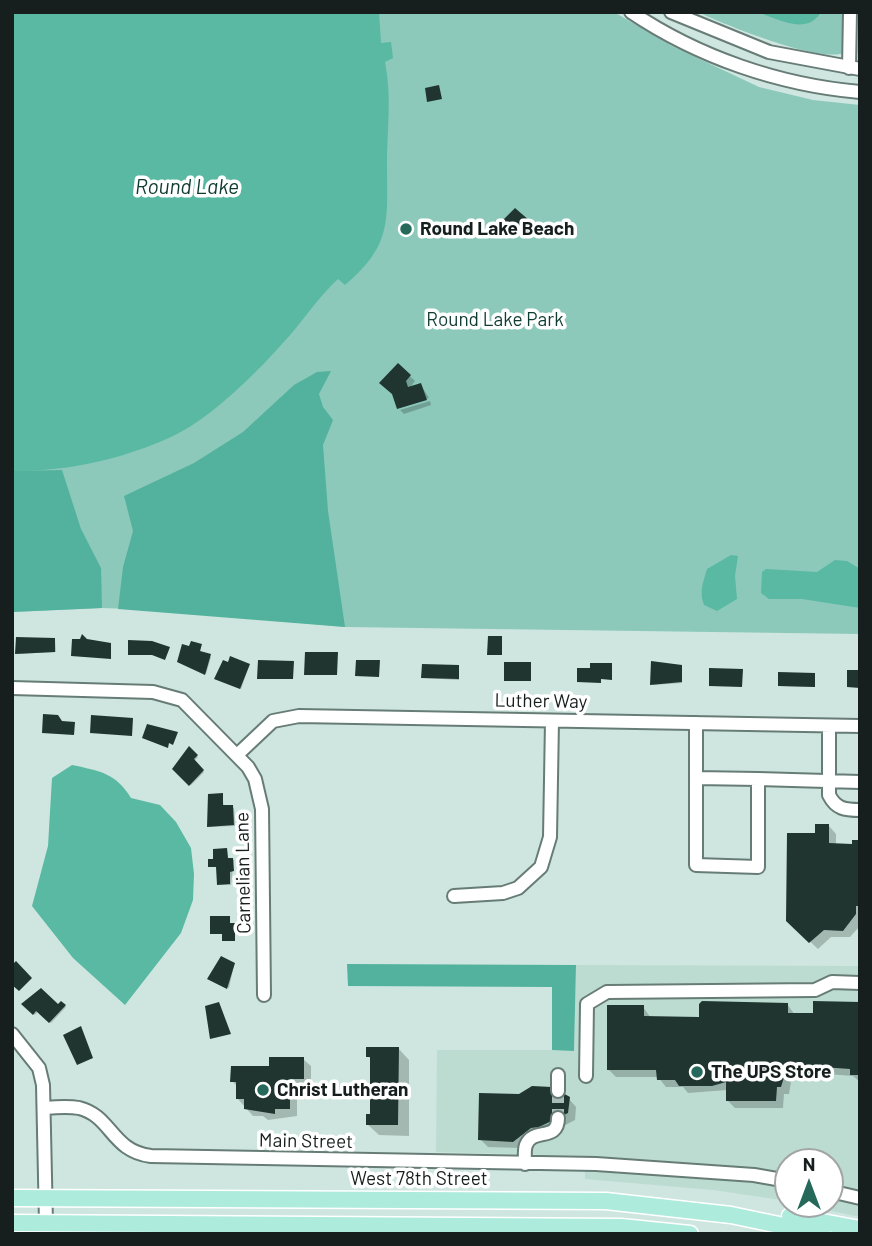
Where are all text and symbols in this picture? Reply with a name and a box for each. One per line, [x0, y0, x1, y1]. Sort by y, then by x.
water label: Round Lake [135, 174, 239, 200]
place label: Round Lake Beach [420, 218, 574, 240]
marker: Round Lake Beach [398, 221, 414, 237]
park label: Round Lake Park [426, 309, 564, 331]
street label: Luther Way [494, 689, 588, 713]
street label: Carnelian Lane [231, 812, 255, 934]
place label: The UPS Store [711, 1061, 831, 1083]
marker: The UPS Store [689, 1064, 705, 1080]
place label: Christ Lutheran [277, 1079, 408, 1101]
marker: Christ Lutheran [255, 1082, 271, 1098]
street label: Main Street [259, 1129, 353, 1153]
north arrow [774, 1148, 844, 1218]
text: N [803, 1152, 815, 1175]
street label: West 78th Street [350, 1168, 488, 1190]

